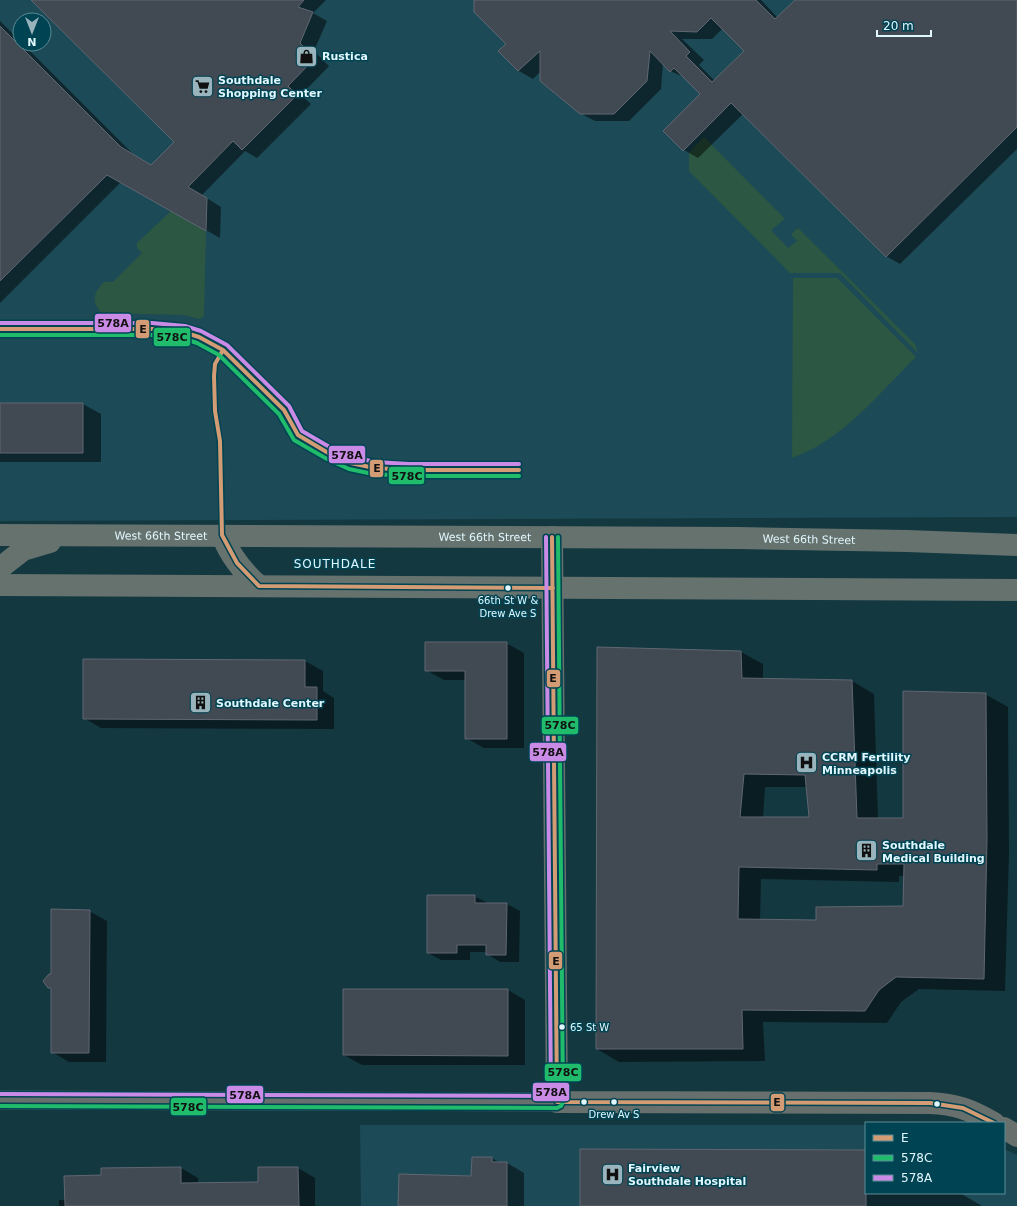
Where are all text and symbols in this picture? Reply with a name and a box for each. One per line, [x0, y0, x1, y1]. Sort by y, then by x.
north arrow [12, 12, 52, 52]
scale bar [877, 12, 931, 38]
text: 20 m [883, 19, 914, 33]
text: N [27, 35, 37, 48]
shop icon: Rustica [294, 43, 320, 69]
place label: Rustica [322, 50, 368, 63]
supermarket icon: Southdale Shopping Center [190, 73, 216, 99]
place label: Southdale Shopping Center [218, 74, 322, 100]
line badge: 578A [94, 313, 132, 333]
text: 578A [97, 317, 129, 330]
line badge: E [135, 319, 150, 339]
text: E [139, 323, 147, 336]
line badge: 578C [153, 327, 191, 347]
text: 578C [156, 331, 188, 344]
line badge: 578A [328, 445, 366, 464]
text: 578A [331, 449, 363, 462]
line badge: E [369, 459, 384, 478]
text: E [373, 462, 381, 475]
line badge: 578C [388, 466, 425, 485]
text: 578C [391, 470, 423, 483]
street label: West 66th Street [115, 529, 208, 542]
street label: West 66th Street [439, 530, 532, 544]
street label: West 66th Street [762, 532, 856, 547]
district label: SOUTHDALE [294, 557, 376, 571]
marker: 66th St W & Drew Ave S [503, 583, 513, 593]
place label: 66th St W & Drew Ave S [478, 595, 538, 619]
line badge: E [546, 669, 561, 688]
text: E [549, 672, 557, 685]
building icon: Southdale Center [187, 690, 213, 716]
place label: Southdale Center [216, 697, 325, 710]
line badge: 578C [541, 716, 579, 735]
text: 578C [544, 719, 576, 732]
line badge: 578A [529, 742, 567, 762]
text: 578A [532, 746, 564, 759]
hospital icon: CCRM Fertility Minneapolis [794, 750, 820, 776]
place label: CCRM Fertility Minneapolis [822, 751, 910, 777]
building icon: Southdale Medical Building [853, 838, 879, 864]
place label: Southdale Medical Building [882, 839, 985, 865]
line badge: E [548, 951, 563, 970]
text: E [552, 955, 560, 968]
marker: 65 St W [557, 1022, 567, 1032]
place label: 65 St W [570, 1022, 609, 1033]
line badge: 578C [544, 1063, 582, 1082]
text: 578C [547, 1066, 579, 1079]
line badge: 578A [532, 1082, 570, 1102]
line badge: 578A [226, 1085, 264, 1104]
text: 578A [535, 1086, 567, 1099]
text: 578A [229, 1089, 261, 1102]
line badge: E [770, 1093, 785, 1112]
text: E [773, 1096, 781, 1109]
line badge: 578C [170, 1097, 207, 1116]
unlabelled marker [579, 1097, 589, 1107]
marker: Drew Av S [609, 1097, 619, 1107]
unlabelled marker [932, 1099, 942, 1109]
text: 578C [172, 1101, 204, 1114]
place label: Drew Av S [589, 1109, 639, 1120]
legend [865, 1122, 1005, 1194]
text: E [901, 1131, 909, 1145]
text: 578C [901, 1151, 932, 1165]
hospital icon: Fairview Southdale Hospital [600, 1161, 626, 1187]
place label: Fairview Southdale Hospital [628, 1162, 746, 1188]
text: 578A [901, 1171, 933, 1185]

